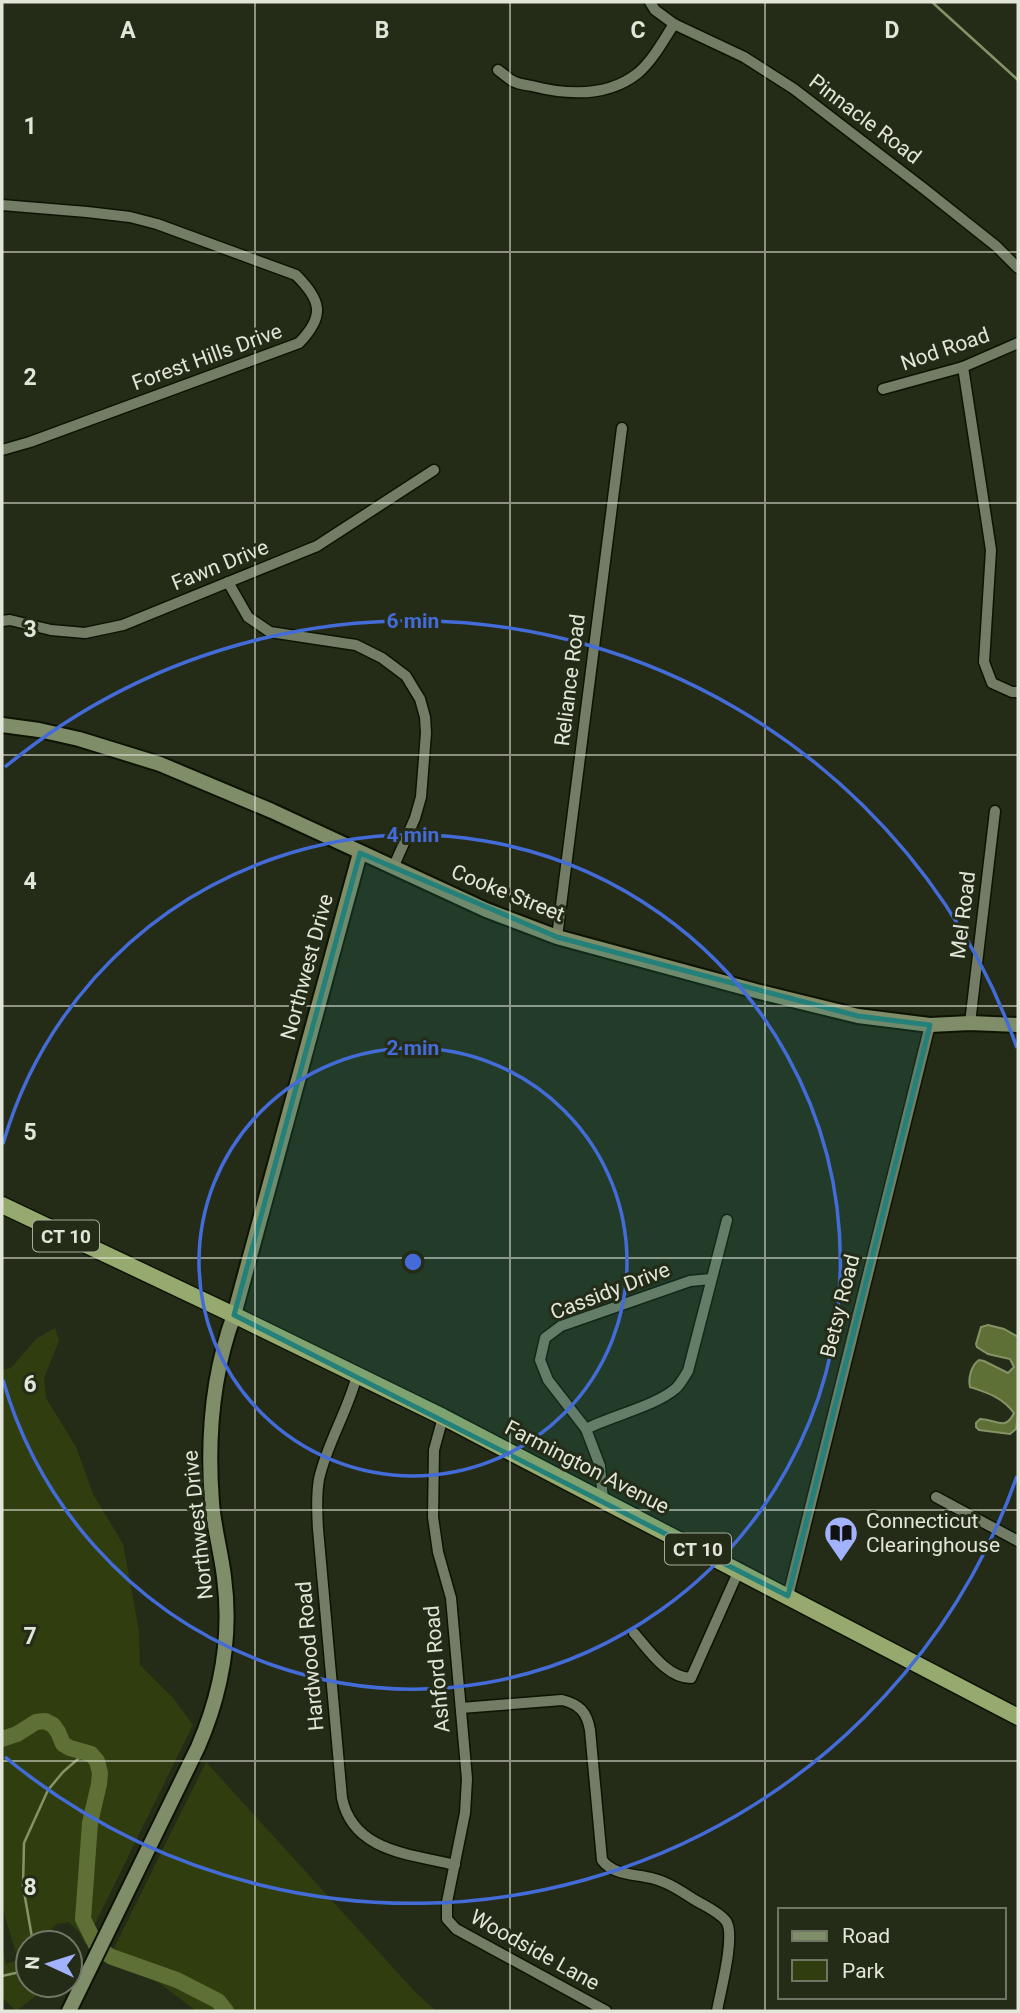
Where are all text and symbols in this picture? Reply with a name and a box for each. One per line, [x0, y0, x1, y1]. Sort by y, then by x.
text: A [120, 17, 136, 44]
text: B [375, 17, 389, 44]
text: C [630, 17, 646, 44]
text: D [885, 17, 899, 44]
street label: Pinnacle Road [804, 69, 926, 169]
text: 1 [23, 113, 37, 140]
street label: Forest Hills Drive [129, 319, 285, 395]
street label: Nod Road [898, 323, 992, 375]
text: 2 [23, 364, 37, 391]
street label: Fawn Drive [168, 535, 272, 595]
text: 6 min [387, 609, 439, 633]
street label: Reliance Road [550, 613, 590, 747]
text: 3 [23, 616, 37, 643]
text: 4 min [387, 823, 439, 847]
street label: Cooke Street [448, 859, 568, 927]
text: 4 [23, 868, 37, 895]
street label: Mel Road [946, 870, 980, 960]
street label: Northwest Drive [276, 891, 338, 1043]
text: 2 min [387, 1036, 439, 1060]
text: 5 [23, 1119, 37, 1146]
road number: CT 10 [33, 1220, 99, 1252]
centre of rings [401, 1250, 425, 1274]
street label: Betsy Road [816, 1252, 864, 1360]
street label: Cassidy Drive [547, 1257, 673, 1325]
text: 6 [23, 1371, 37, 1398]
street label: Farmington Avenue [501, 1415, 673, 1519]
street label: Northwest Drive [178, 1449, 218, 1601]
place label: Connecticut Clearinghouse [866, 1509, 1000, 1557]
library icon: Connecticut Clearinghouse [822, 1514, 860, 1563]
road number: CT 10 [665, 1534, 731, 1564]
street label: Hardwood Road [292, 1580, 328, 1732]
street label: Ashford Road [419, 1604, 455, 1734]
text: 7 [23, 1623, 37, 1650]
text: 8 [23, 1874, 37, 1901]
street label: Woodside Lane [466, 1905, 604, 1995]
legend [778, 1908, 1006, 1999]
text: Road [842, 1924, 890, 1948]
north arrow [14, 1929, 84, 1999]
text: N [21, 1955, 44, 1970]
text: Park [842, 1959, 885, 1983]

